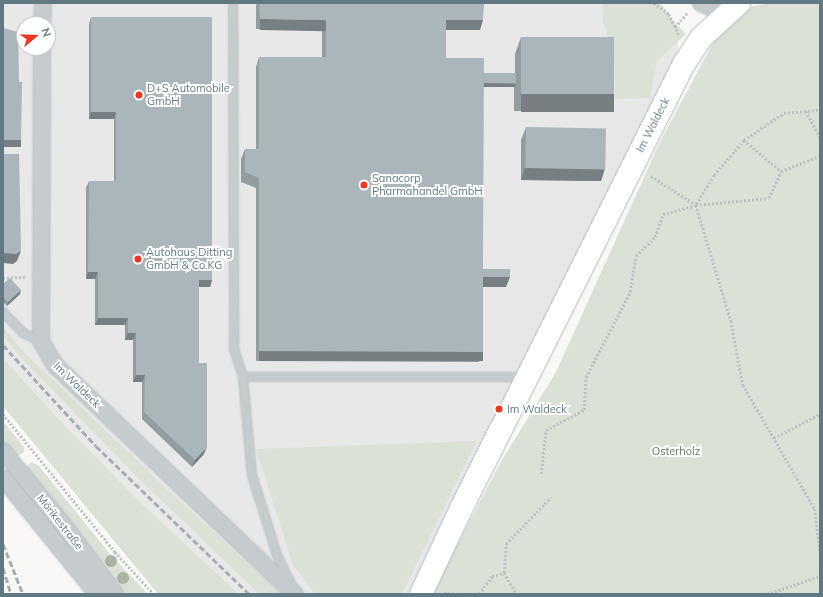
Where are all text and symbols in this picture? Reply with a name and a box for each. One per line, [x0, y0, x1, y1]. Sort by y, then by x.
north arrow [16, 16, 56, 56]
text: N [38, 26, 54, 39]
place label: D+S Automobile GmbH [147, 82, 230, 108]
marker: D+S Automobile GmbH [134, 90, 144, 100]
street label: Im Waldeck [634, 95, 672, 155]
place label: Sanacorp Pharmahandel GmbH [372, 172, 483, 198]
marker: Sanacorp Pharmahandel GmbH [359, 180, 369, 190]
place label: Autohaus Ditting GmbH & Co.KG [146, 246, 232, 272]
marker: Autohaus Ditting GmbH & Co.KG [133, 254, 143, 264]
street label: Im Waldeck [51, 359, 103, 411]
place label: Im Waldeck [507, 402, 567, 416]
marker: Im Waldeck [494, 404, 504, 414]
park label: Osterholz [652, 444, 700, 458]
street label: Mörikestraße [34, 492, 86, 552]

